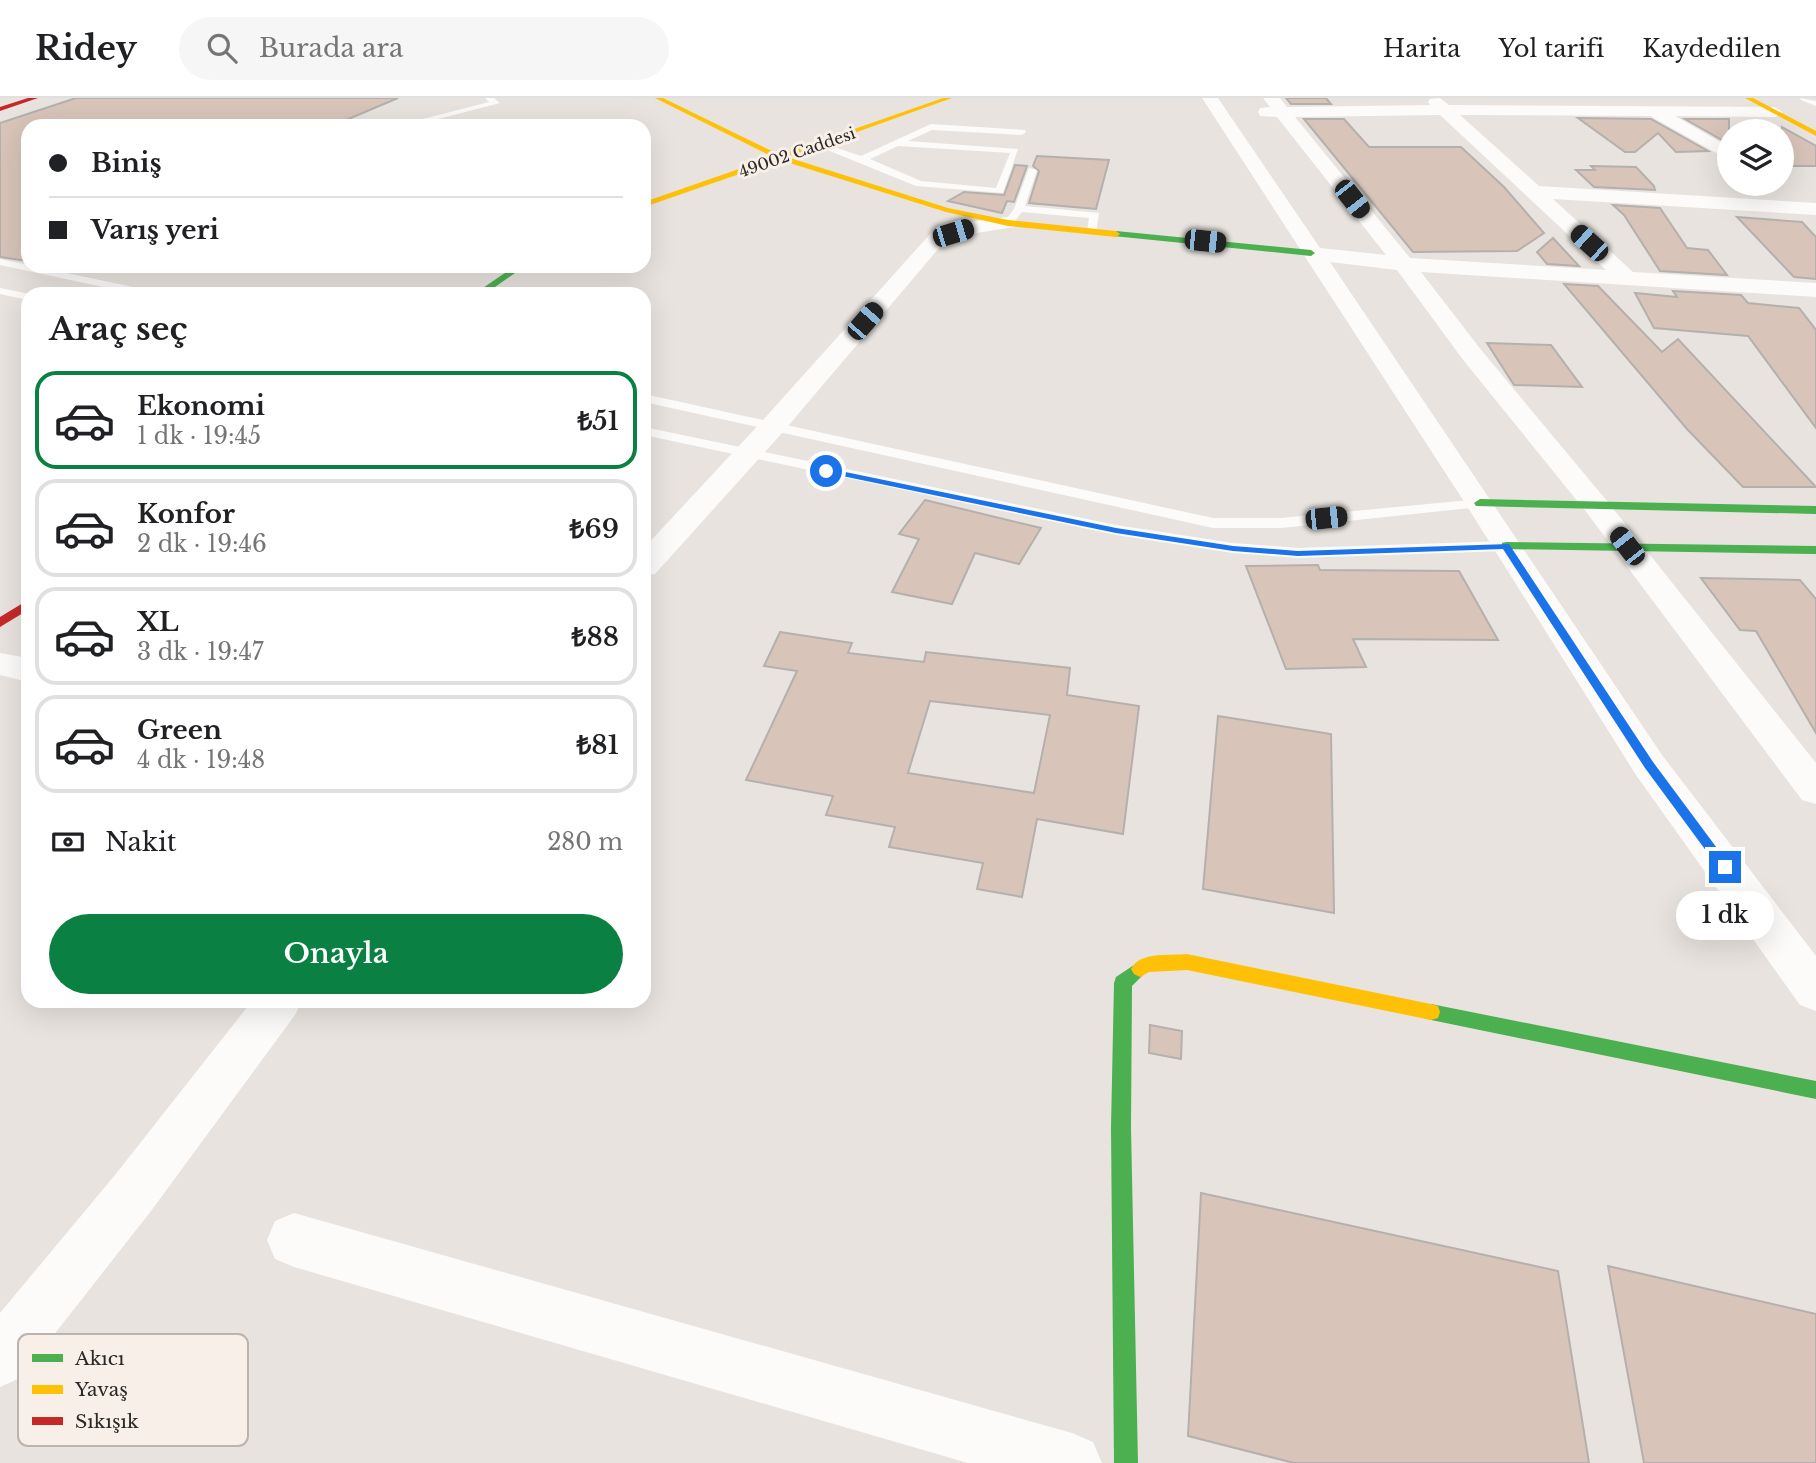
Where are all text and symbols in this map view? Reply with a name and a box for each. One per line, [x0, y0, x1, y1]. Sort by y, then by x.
search box [179, 17, 669, 80]
text: Ridey [35, 28, 137, 69]
icon: search [203, 29, 241, 67]
text: Burada ara [259, 32, 403, 64]
text: Harita [1383, 34, 1461, 63]
text: Yol tarifi [1499, 34, 1604, 63]
text: Kaydedilen [1642, 34, 1781, 63]
map controls [1717, 119, 1794, 196]
button: layers [1717, 119, 1794, 196]
street label: 49002 Caddesi [736, 122, 859, 181]
text: Biniş [91, 147, 162, 179]
car [1331, 176, 1374, 222]
text: Varış yeri [91, 214, 219, 246]
car [930, 217, 977, 249]
car [1567, 221, 1612, 265]
car [1184, 228, 1227, 254]
car [844, 298, 887, 344]
text: Araç seç [49, 309, 187, 349]
icon: car [53, 389, 116, 452]
text: Ekonomi [137, 390, 265, 422]
text: ₺51 [577, 405, 619, 437]
text: 1 dk · 19:45 [137, 422, 261, 450]
route start [810, 455, 842, 487]
icon: car [53, 497, 116, 560]
text: Konfor [137, 498, 235, 530]
car [1305, 505, 1348, 531]
text: ₺69 [570, 513, 619, 545]
car [1606, 523, 1649, 569]
text: 2 dk · 19:46 [137, 530, 267, 558]
icon: car [53, 605, 116, 668]
text: XL [137, 606, 179, 638]
text: ₺88 [572, 621, 619, 653]
text: 3 dk · 19:47 [137, 638, 264, 666]
icon: car [53, 713, 116, 776]
text: Green [137, 714, 222, 746]
text: ₺81 [576, 729, 619, 761]
text: 4 dk · 19:48 [137, 746, 265, 774]
icon: cash [49, 823, 87, 861]
text: Nakit [105, 826, 177, 858]
text: 280 m [547, 828, 623, 856]
route end [1709, 851, 1741, 883]
callout: 1 dk [1676, 892, 1774, 940]
text: 1 dk [1701, 901, 1749, 929]
button: Onayla [49, 914, 623, 994]
legend [18, 1334, 248, 1446]
text: Akıcı [74, 1347, 125, 1370]
text: Yavaş [74, 1378, 128, 1401]
text: Sıkışık [75, 1410, 139, 1433]

